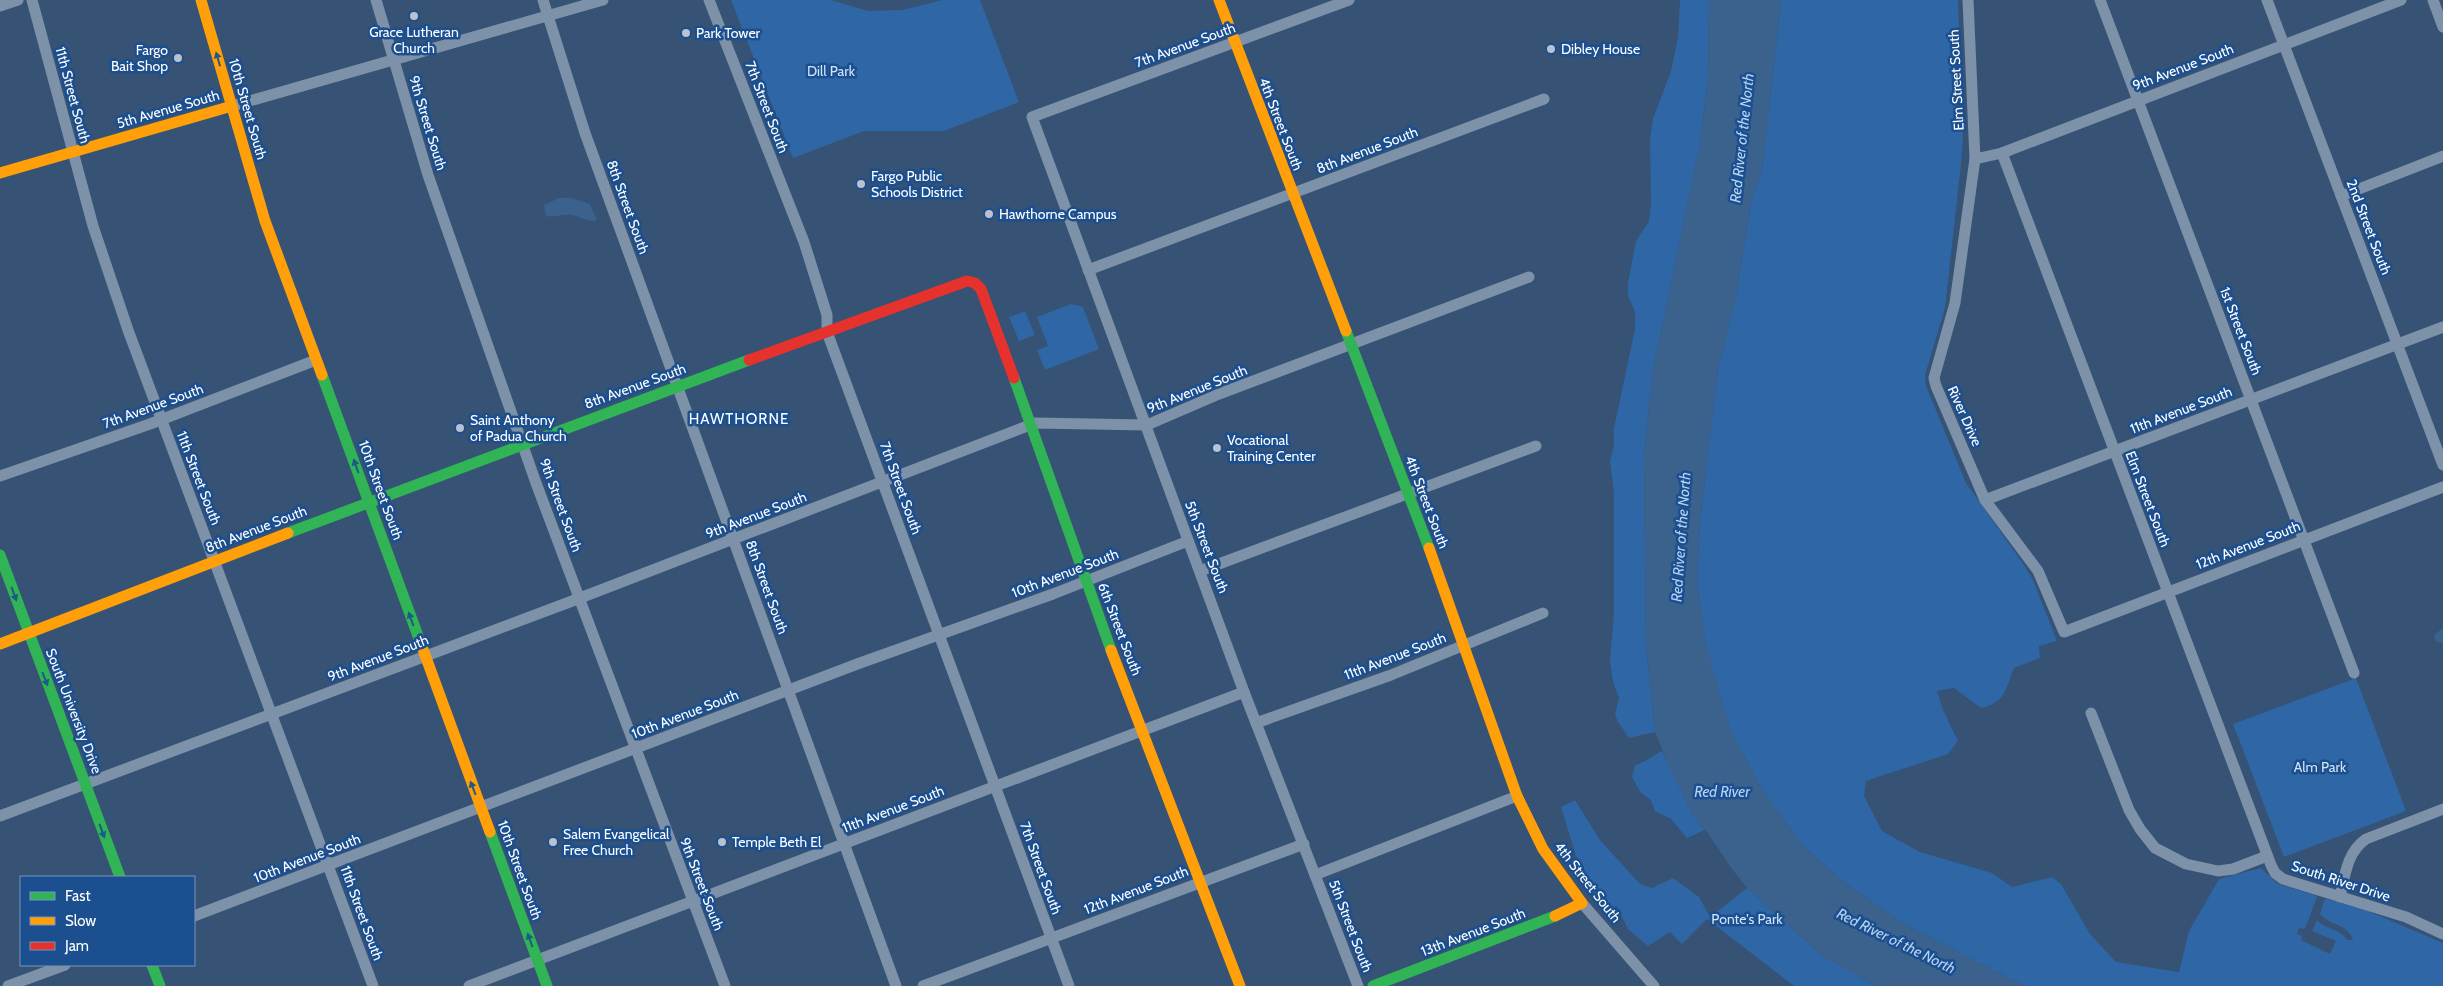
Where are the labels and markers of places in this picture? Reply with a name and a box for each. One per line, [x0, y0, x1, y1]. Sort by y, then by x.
marker: Grace Lutheran Church [408, 10, 420, 22]
place label: Grace Lutheran Church [369, 23, 459, 57]
place label: Park Tower [696, 24, 761, 42]
marker: Park Tower [680, 27, 692, 39]
place label: Dibley House [1561, 40, 1640, 58]
place label: Fargo Bait Shop [111, 41, 168, 75]
marker: Dibley House [1545, 43, 1557, 55]
marker: Fargo Bait Shop [172, 52, 184, 64]
place label: Fargo Public Schools District [871, 167, 963, 201]
marker: Fargo Public Schools District [855, 178, 867, 190]
place label: Hawthorne Campus [999, 205, 1117, 223]
marker: Hawthorne Campus [983, 208, 995, 220]
place label: Saint Anthony of Padua Church [470, 411, 567, 445]
marker: Saint Anthony of Padua Church [454, 422, 466, 434]
place label: Vocational Training Center [1227, 431, 1316, 465]
marker: Vocational Training Center [1211, 442, 1223, 454]
place label: Salem Evangelical Free Church [563, 825, 670, 859]
place label: Temple Beth El [732, 833, 822, 851]
marker: Salem Evangelical Free Church [547, 836, 559, 848]
marker: Temple Beth El [716, 836, 728, 848]

